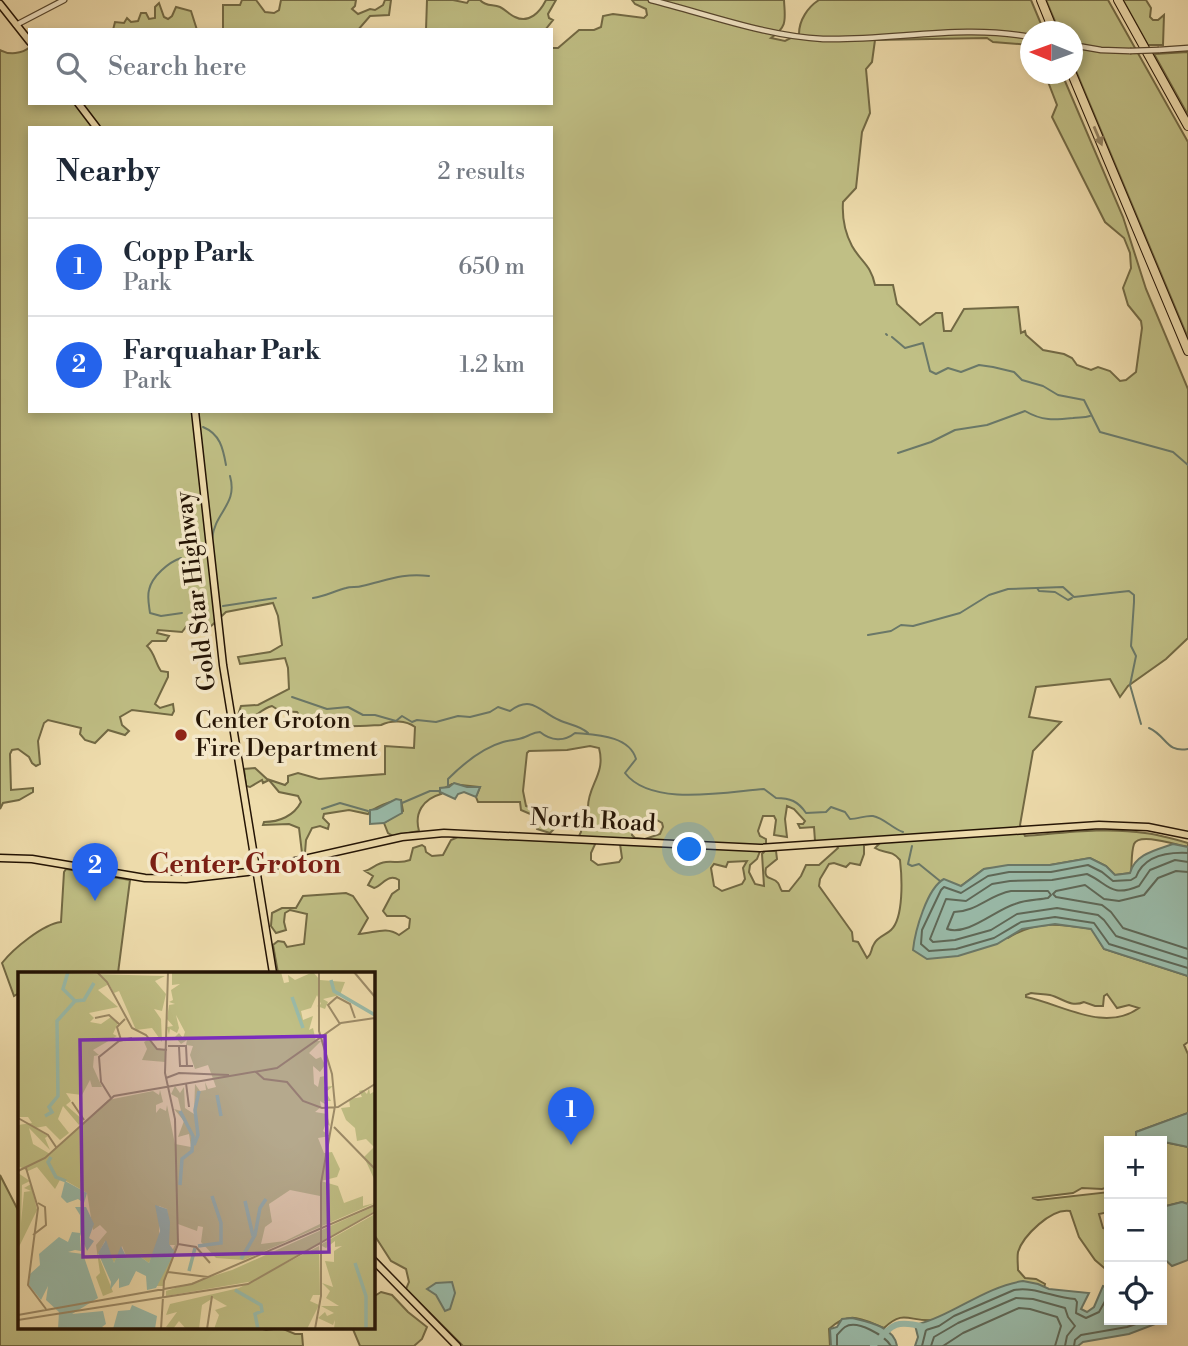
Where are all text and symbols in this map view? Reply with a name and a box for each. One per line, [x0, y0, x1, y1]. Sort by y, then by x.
north arrow [1020, 21, 1083, 84]
search box [28, 28, 553, 105]
icon: search [52, 48, 90, 86]
text: Search here [108, 51, 247, 83]
one-way arrow [1093, 126, 1104, 147]
text: Nearby [56, 153, 160, 191]
text: 2 results [438, 158, 525, 186]
text: Copp Park [123, 237, 254, 269]
text: 1 [73, 253, 85, 281]
text: 650 m [458, 253, 525, 281]
text: Park [123, 269, 171, 297]
text: Farquahar Park [123, 335, 321, 367]
text: 2 [72, 351, 86, 379]
text: 1.2 km [460, 351, 525, 379]
text: Park [123, 367, 171, 395]
street label: Gold Star Highway [169, 489, 223, 693]
place label: Center Groton Fire Department [195, 706, 378, 764]
marker: Center Groton Fire Department [173, 727, 189, 743]
street label: North Road [529, 803, 657, 839]
your location [672, 832, 706, 866]
pin: 2 [72, 843, 118, 901]
district label: Center Groton [149, 847, 341, 882]
inset map [18, 972, 374, 1328]
pin: 1 [548, 1087, 594, 1145]
map controls [1104, 1136, 1167, 1325]
button: + [1104, 1136, 1167, 1199]
button: − [1104, 1199, 1167, 1262]
button: locate [1104, 1262, 1167, 1325]

